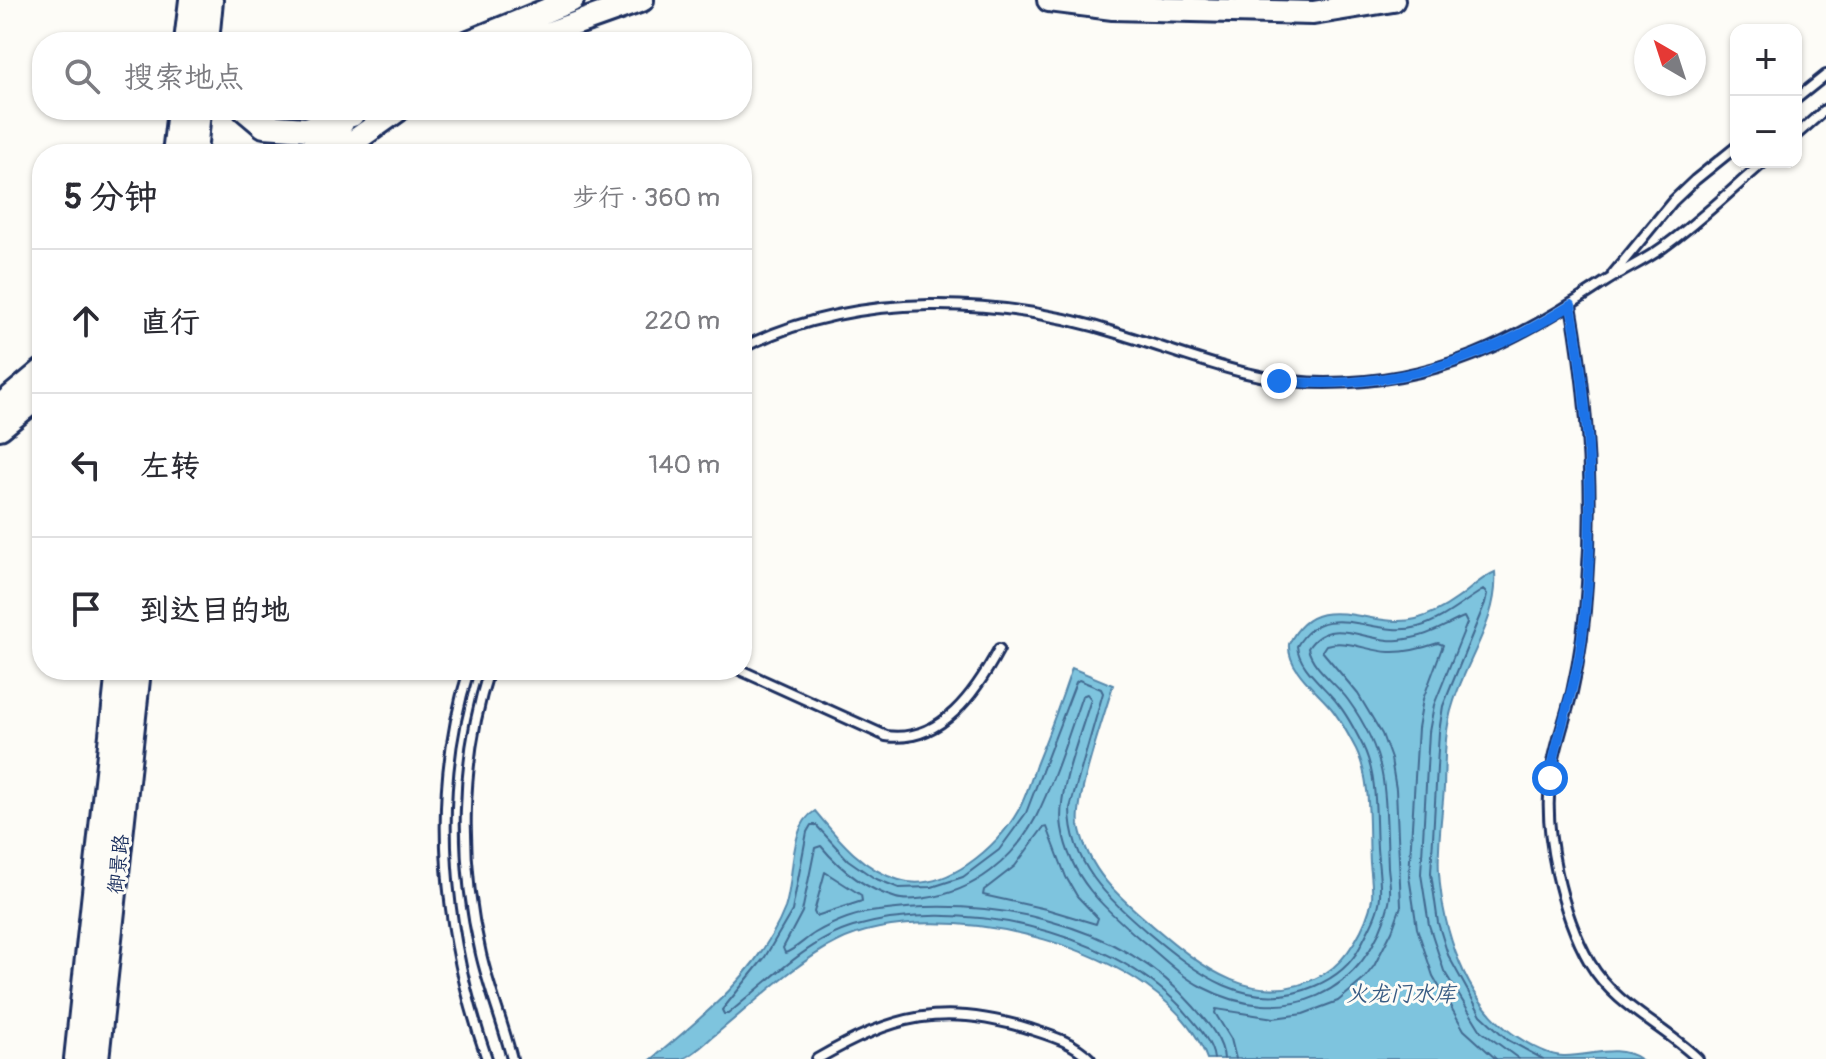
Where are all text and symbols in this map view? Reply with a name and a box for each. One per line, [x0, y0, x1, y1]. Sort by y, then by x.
north arrow [1634, 24, 1706, 96]
map controls [1730, 24, 1802, 168]
button: + [1730, 24, 1802, 96]
search box [32, 32, 752, 120]
icon: search [60, 54, 104, 98]
text: 搜索地点 [124, 59, 244, 96]
button: − [1730, 96, 1802, 168]
text: 5 分钟 [64, 176, 158, 219]
text: 步行 · 360 m [572, 182, 720, 214]
icon: ahead [64, 299, 108, 343]
text: 直行 [140, 304, 200, 341]
text: 220 m [644, 305, 720, 337]
route end [1261, 363, 1297, 399]
icon: left [64, 443, 108, 487]
text: 左转 [140, 448, 200, 485]
text: 140 m [648, 449, 720, 481]
icon: arrive [64, 587, 108, 631]
text: 到达目的地 [140, 592, 290, 629]
route start [1532, 760, 1568, 796]
street label: 御景路 [103, 832, 134, 895]
water label: 火龙门水库 [1346, 980, 1458, 1008]

